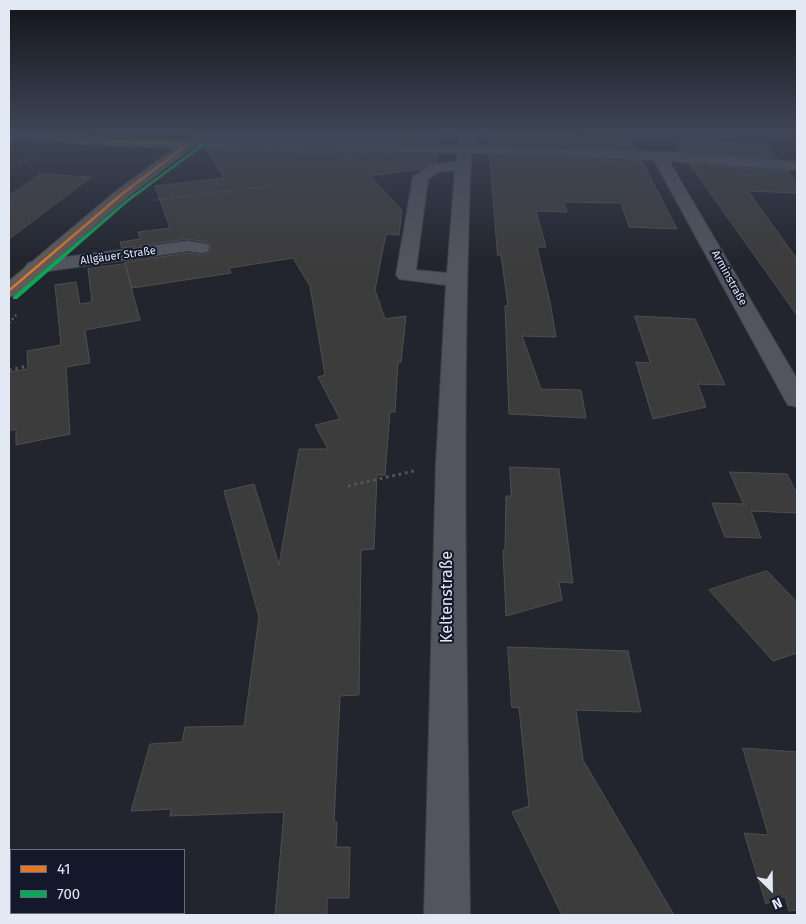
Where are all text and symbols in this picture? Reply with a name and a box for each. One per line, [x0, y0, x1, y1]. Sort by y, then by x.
street label: Allgäuer Straße [79, 244, 157, 268]
street label: Arminstraße [708, 248, 750, 308]
street label: Keltenstraße [438, 551, 458, 643]
legend [10, 849, 185, 914]
text: 41 [57, 860, 71, 878]
north arrow [746, 864, 796, 914]
text: 700 [57, 885, 80, 903]
text: N [769, 894, 785, 913]

